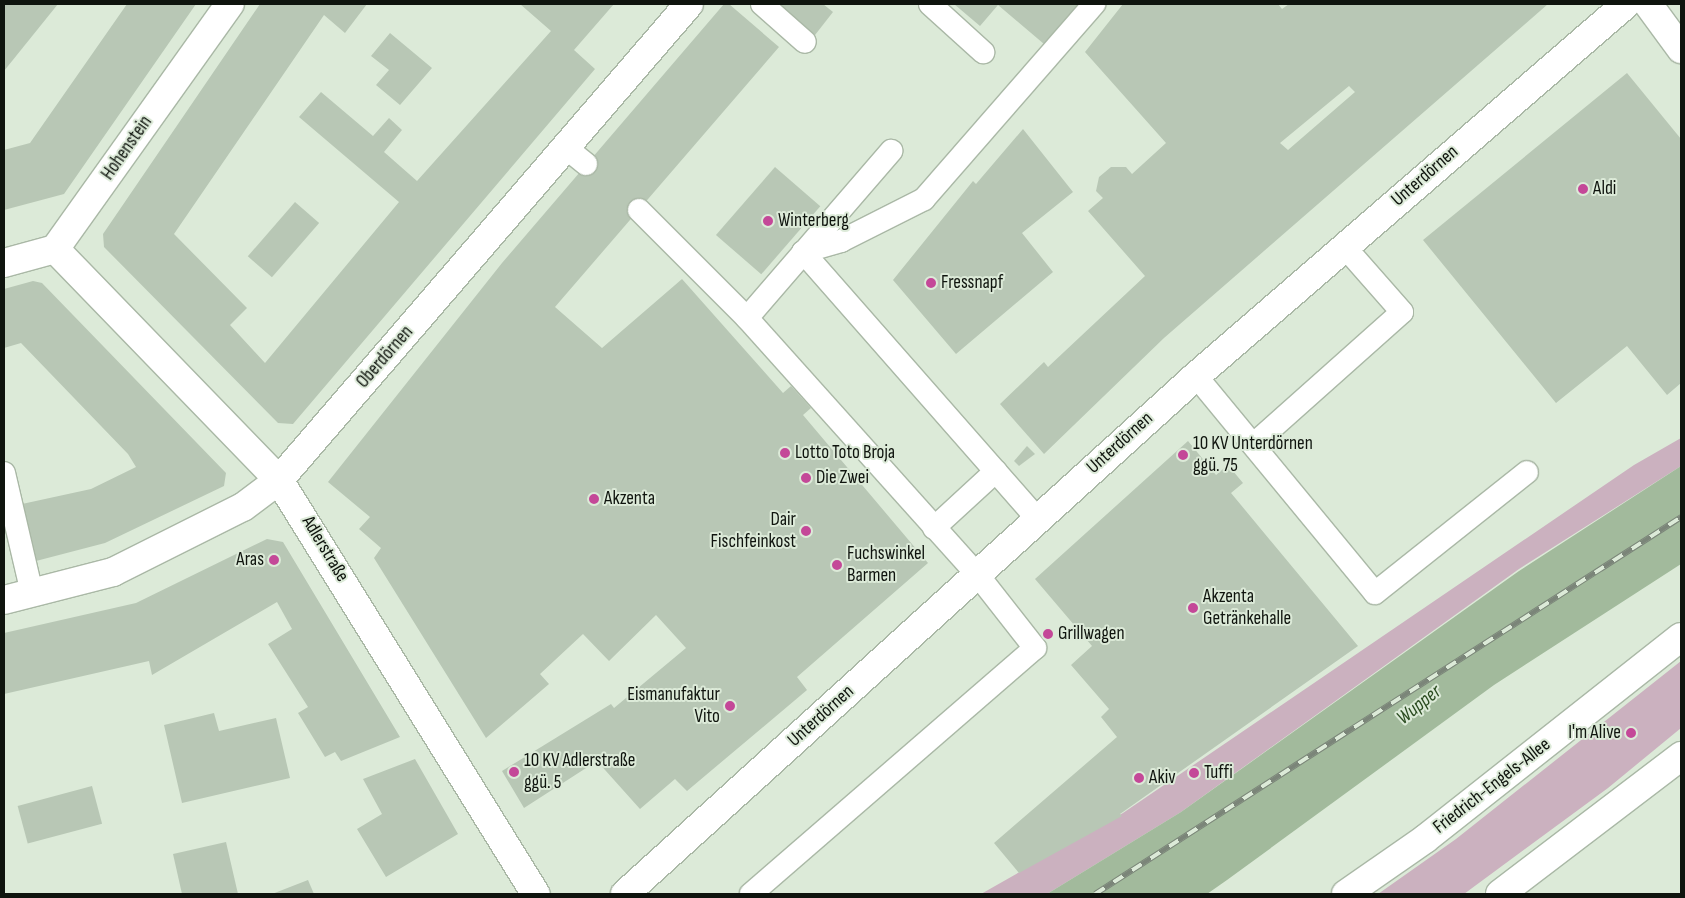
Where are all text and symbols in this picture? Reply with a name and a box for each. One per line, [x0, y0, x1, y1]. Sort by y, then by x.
street label: Hohenstein [97, 111, 157, 185]
street label: Unterdörnen [1387, 141, 1463, 211]
place label: Aldi [1593, 178, 1616, 200]
marker: Aldi [1577, 183, 1589, 195]
place label: Winterberg [778, 210, 849, 232]
marker: Winterberg [762, 215, 774, 227]
place label: Fressnapf [941, 272, 1003, 294]
marker: Fressnapf [925, 277, 937, 289]
street label: Oberdörnen [352, 321, 418, 393]
street label: Unterdörnen [1082, 407, 1158, 479]
place label: 10 KV Unterdörnen ggü. 75 [1193, 433, 1313, 477]
place label: Lotto Toto Broja [795, 442, 895, 464]
marker: Lotto Toto Broja [779, 447, 791, 459]
marker: 10 KV Unterdörnen ggü. 75 [1177, 449, 1189, 461]
place label: Die Zwei [816, 467, 869, 489]
marker: Die Zwei [800, 472, 812, 484]
place label: Akzenta [604, 488, 655, 510]
marker: Akzenta [588, 493, 600, 505]
place label: Dair Fischfeinkost [711, 509, 796, 553]
street label: Adlerstraße [296, 512, 354, 586]
marker: Dair Fischfeinkost [800, 525, 812, 537]
place label: Fuchswinkel Barmen [847, 543, 925, 587]
place label: Aras [236, 549, 264, 571]
marker: Aras [268, 554, 280, 566]
marker: Fuchswinkel Barmen [831, 559, 843, 571]
place label: Akzenta Getränkehalle [1203, 586, 1291, 630]
marker: Akzenta Getränkehalle [1187, 602, 1199, 614]
place label: Grillwagen [1058, 623, 1125, 645]
marker: Grillwagen [1042, 628, 1054, 640]
street label: Unterdörnen [783, 680, 859, 752]
water label: Wupper [1392, 680, 1446, 730]
place label: Eismanufaktur Vito [627, 684, 720, 728]
marker: Eismanufaktur Vito [724, 700, 736, 712]
place label: I'm Alive [1568, 722, 1621, 744]
marker: I'm Alive [1625, 727, 1637, 739]
street label: Friedrich-Engels-Allee [1429, 733, 1555, 839]
place label: 10 KV Adlerstraße ggü. 5 [524, 750, 635, 794]
place label: Tuffi [1204, 762, 1233, 784]
marker: 10 KV Adlerstraße ggü. 5 [508, 766, 520, 778]
place label: Akiv [1149, 767, 1176, 789]
marker: Tuffi [1188, 767, 1200, 779]
marker: Akiv [1133, 772, 1145, 784]

